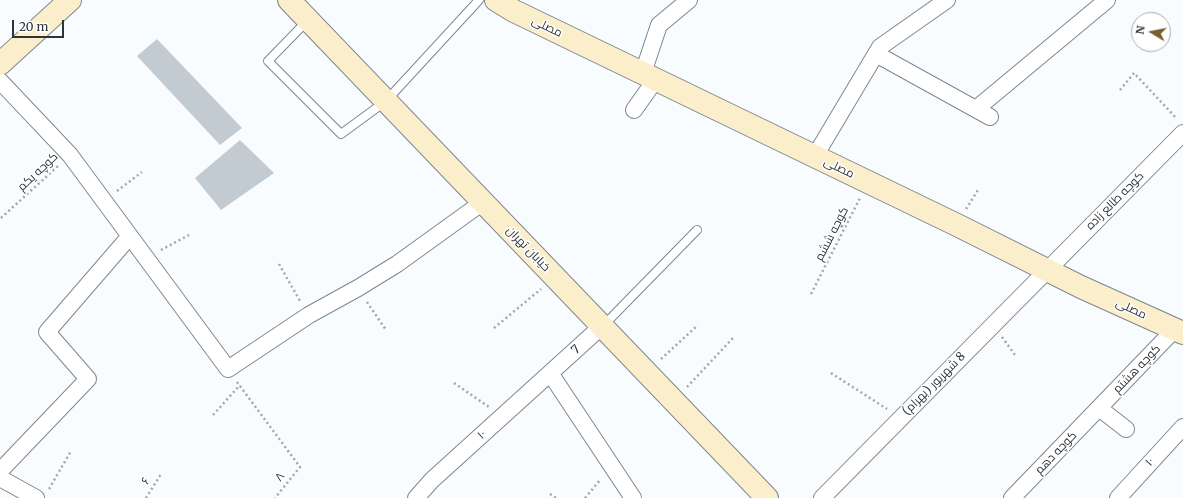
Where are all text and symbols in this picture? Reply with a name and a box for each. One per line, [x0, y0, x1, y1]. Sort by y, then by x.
scale bar [14, 12, 66, 38]
north arrow [1131, 12, 1171, 52]
street label: مصلی [529, 13, 565, 41]
text: 20 m [19, 19, 48, 34]
text: N [1133, 25, 1148, 36]
street label: کوچه یکم [15, 150, 61, 194]
street label: مصلی [821, 154, 857, 182]
street label: کوچه طالع زاده [1083, 169, 1147, 233]
street label: کوچه ششم [812, 204, 852, 264]
street label: خیابان تهران [503, 223, 553, 275]
street label: مصلی [1113, 296, 1149, 322]
street label: 7 [569, 342, 583, 358]
street label: کوچه هشتم [1110, 342, 1164, 396]
street label: (بهرام) 8 شهریور [899, 349, 969, 419]
street label: ۱۰ [475, 427, 489, 443]
street label: کوچه دهم [1032, 429, 1080, 477]
street label: ۱۰ [1142, 455, 1158, 469]
street label: ۸ [272, 470, 288, 484]
street label: ۶ [138, 475, 154, 487]

